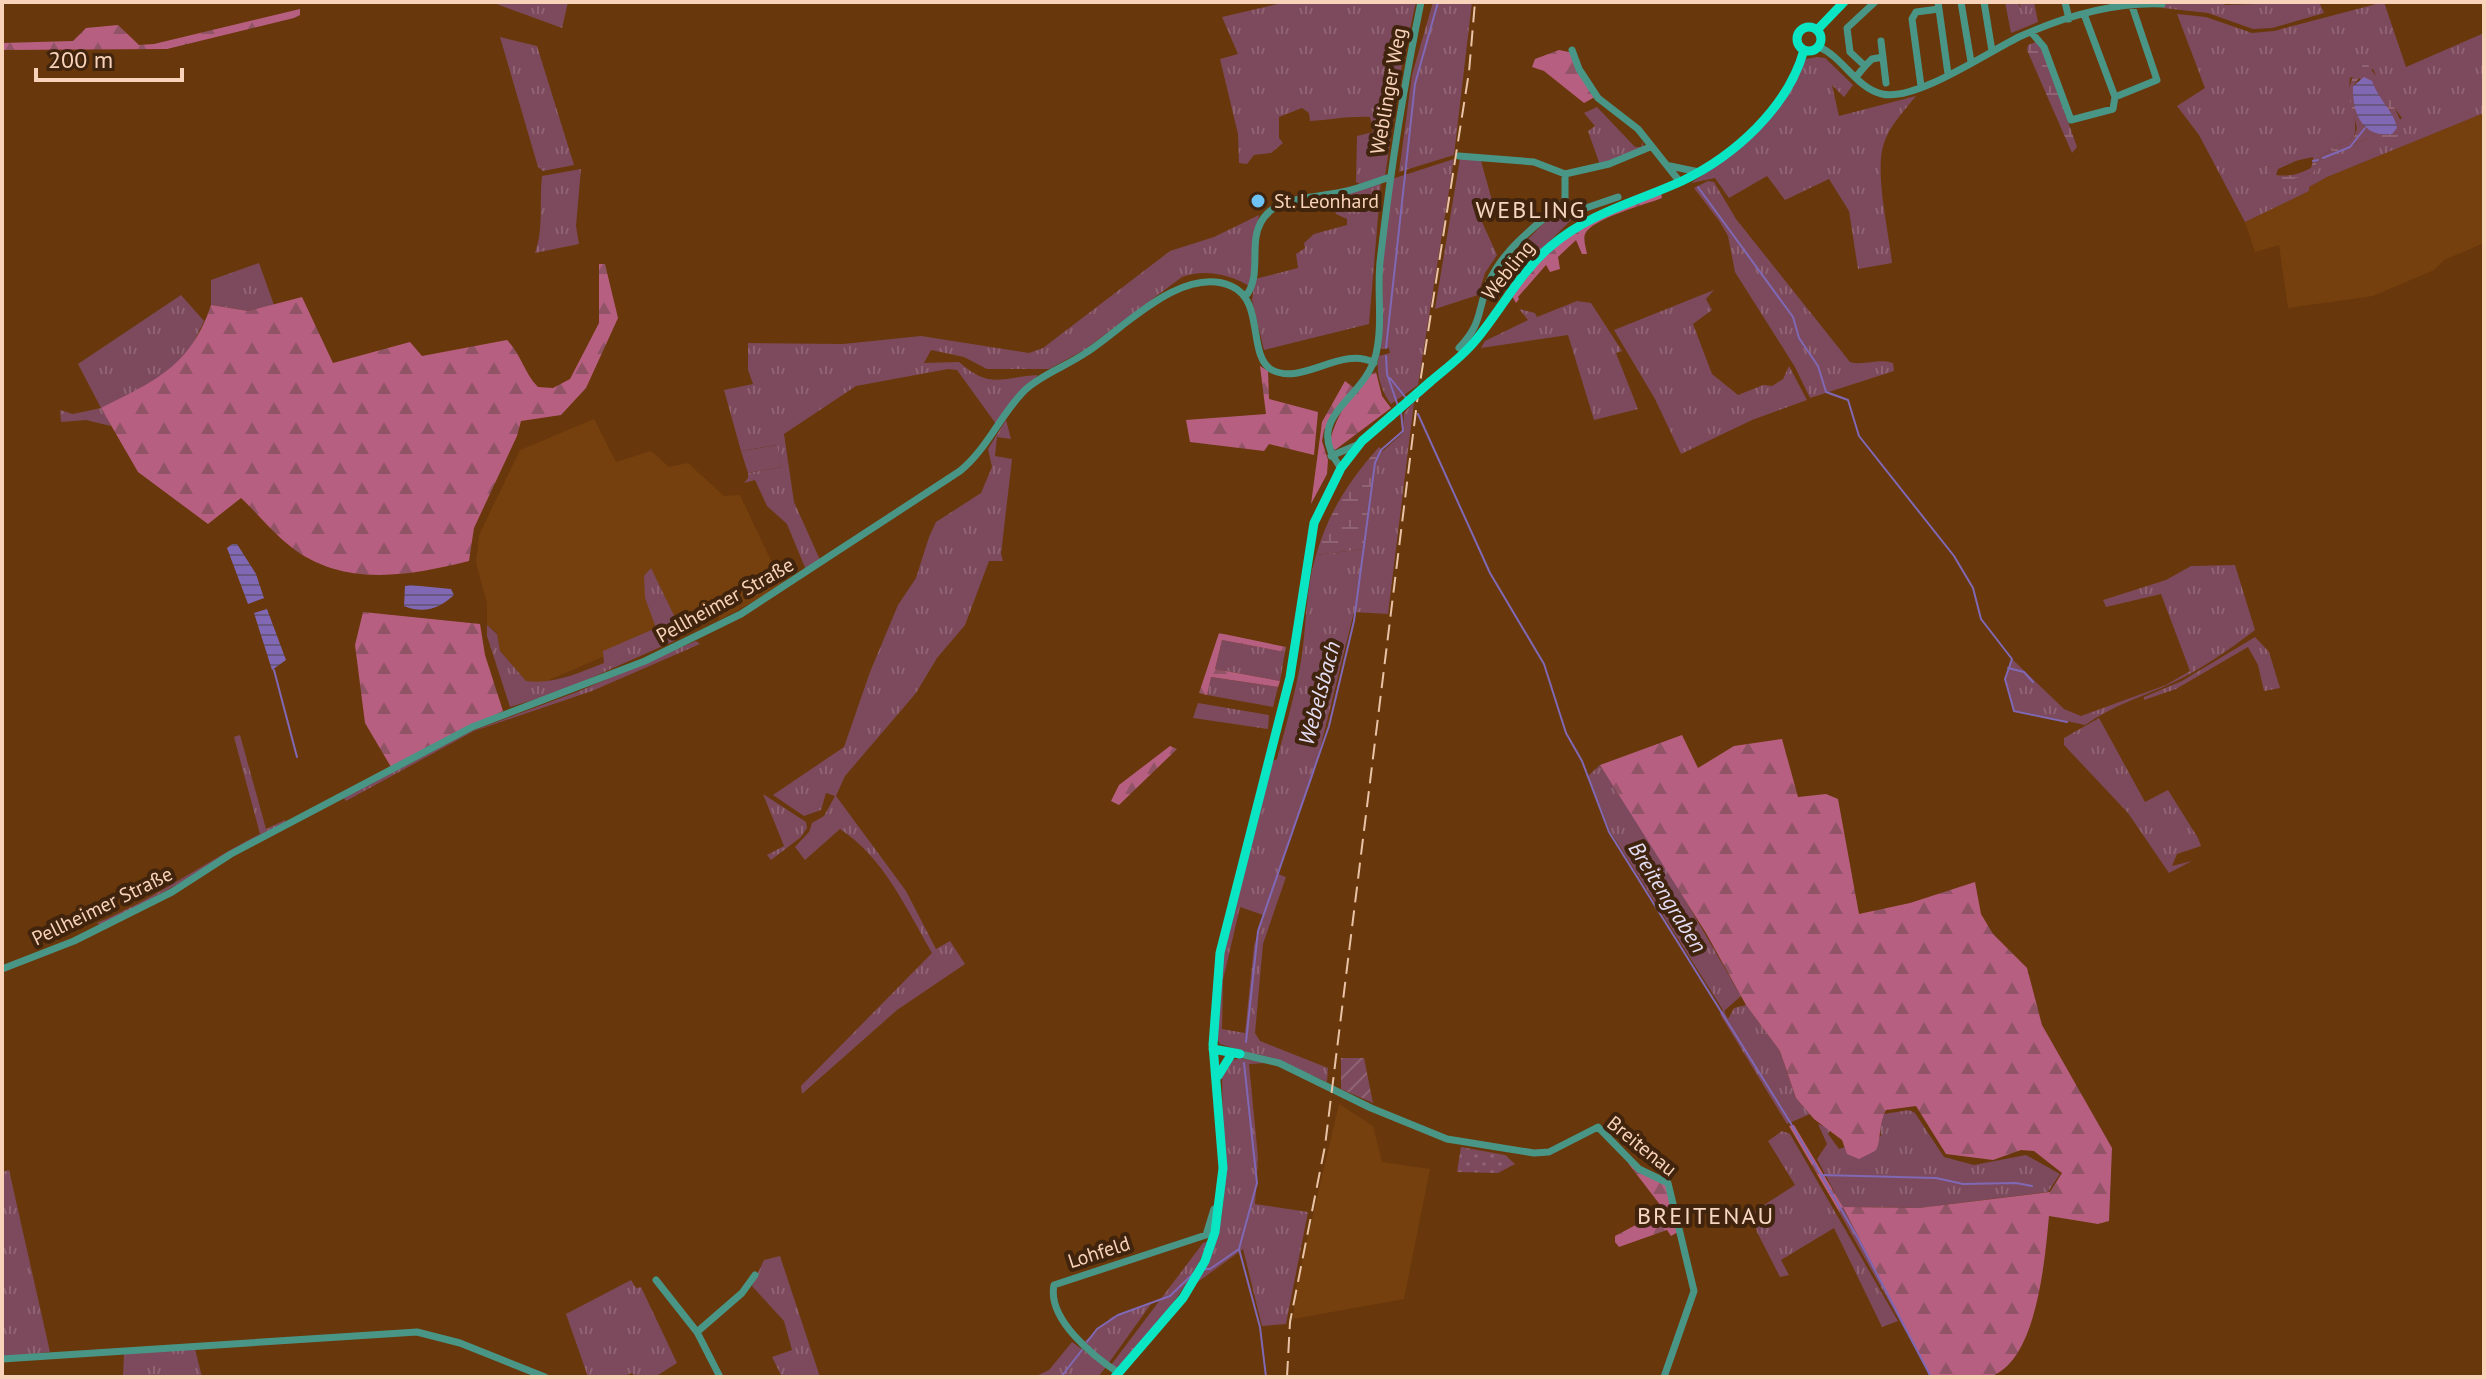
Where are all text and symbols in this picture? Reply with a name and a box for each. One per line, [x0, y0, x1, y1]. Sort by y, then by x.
street label: Weblinger Weg [1364, 26, 1412, 156]
scale bar [36, 32, 182, 82]
text: 200 m [48, 44, 113, 75]
place label: St. Leonhard [1274, 188, 1379, 214]
marker: St. Leonhard [1249, 192, 1267, 210]
district label: WEBLING [1476, 194, 1586, 225]
street label: Webling [1476, 235, 1540, 305]
street label: Pellheimer Straße [652, 551, 798, 649]
water label: Webelsbach [1292, 638, 1346, 748]
water label: Breitengraben [1623, 836, 1713, 958]
street label: Pellheimer Straße [27, 861, 177, 951]
street label: Breitenau [1602, 1110, 1682, 1182]
district label: BREITENAU [1637, 1200, 1775, 1231]
street label: Lohfeld [1065, 1230, 1133, 1274]

